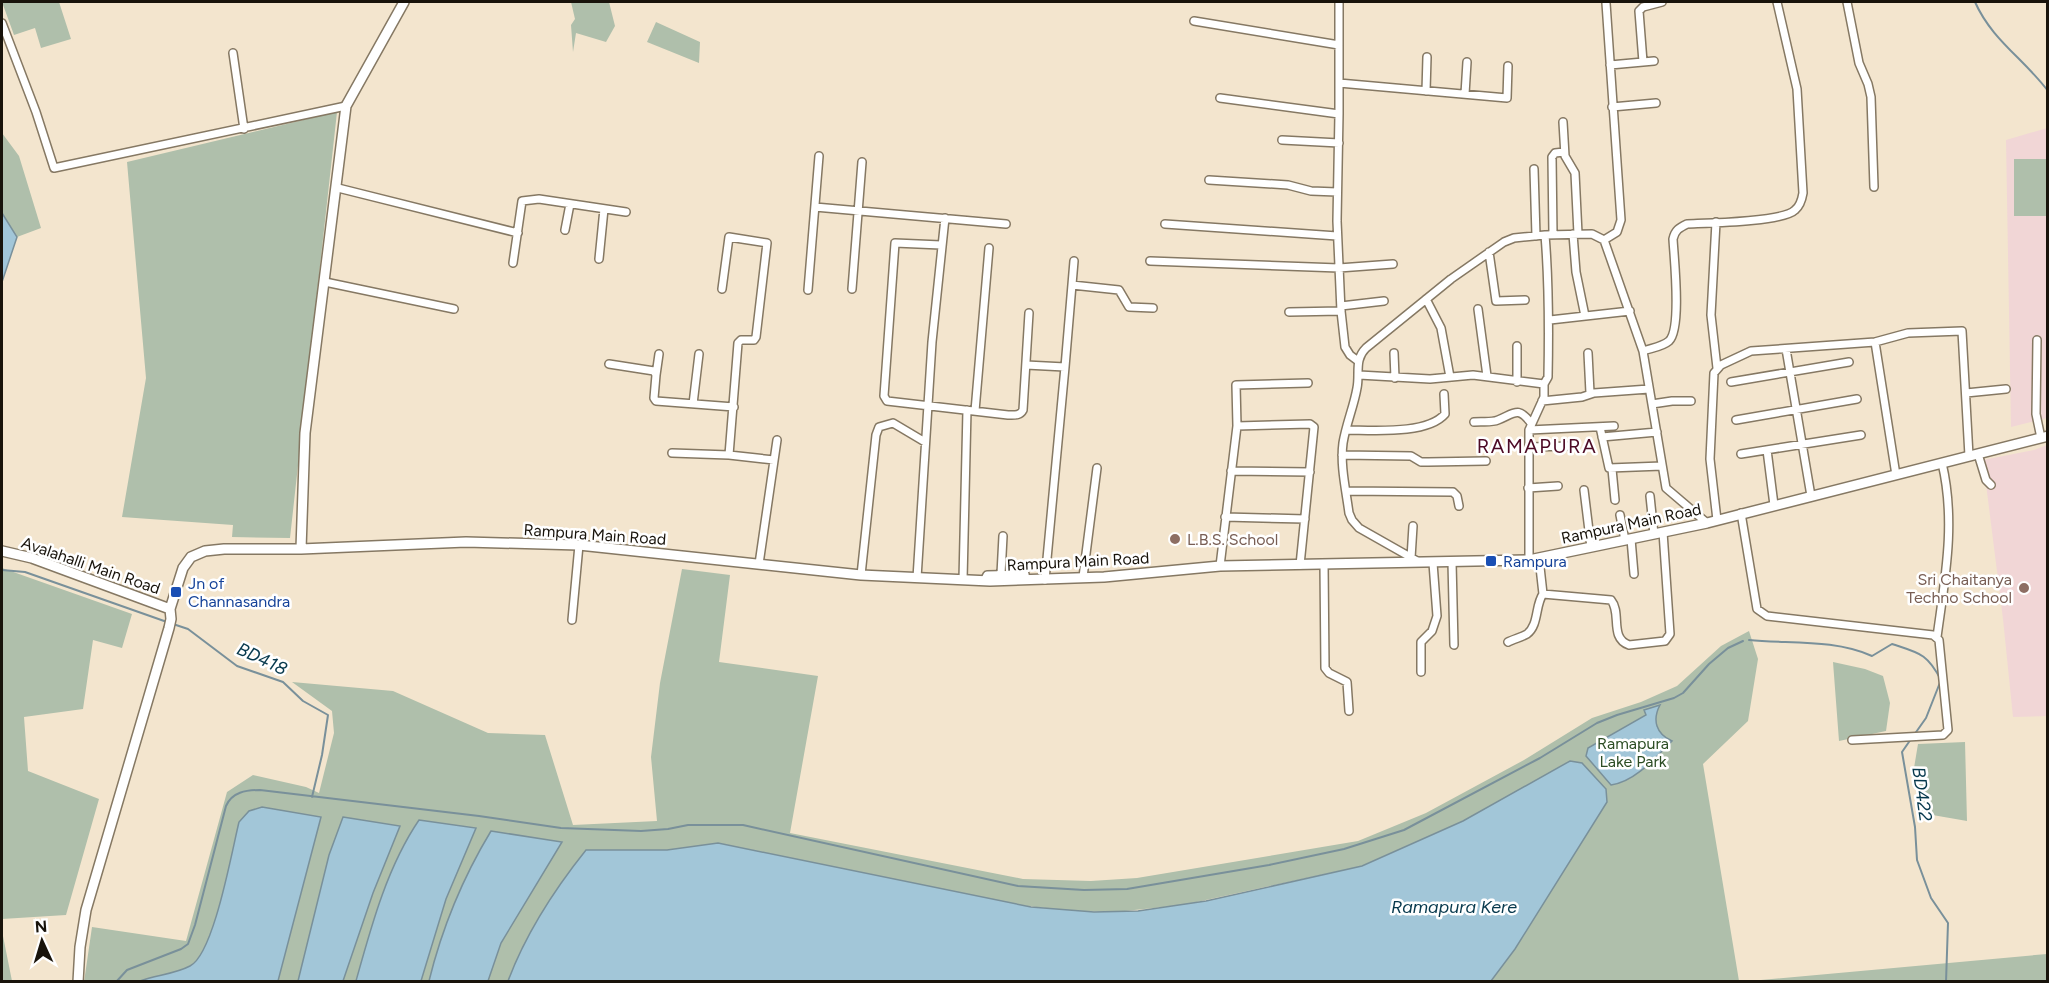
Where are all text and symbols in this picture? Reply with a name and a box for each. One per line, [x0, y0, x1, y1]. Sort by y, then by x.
district label: RAMAPURA [1477, 434, 1597, 458]
street label: Rampura Main Road [1559, 499, 1703, 548]
street label: Rampura Main Road [523, 520, 667, 549]
place label: L.B.S. School [1187, 530, 1278, 549]
marker: L.B.S. School [1168, 532, 1182, 546]
street label: Avalahalli Main Road [19, 533, 163, 598]
street label: Rampura Main Road [1006, 548, 1150, 575]
place label: Rampura [1503, 552, 1567, 571]
marker: Rampura [1484, 554, 1498, 568]
place label: Sri Chaitanya Techno School [1906, 570, 2012, 607]
place label: Jn of Channasandra [188, 574, 290, 611]
marker: Sri Chaitanya Techno School [2017, 581, 2031, 595]
marker: Jn of Channasandra [169, 585, 183, 599]
water label: BD418 [233, 638, 291, 680]
park label: Ramapura Lake Park [1597, 734, 1669, 771]
water label: BD422 [1907, 765, 1937, 823]
water label: Ramapura Kere [1391, 896, 1517, 918]
north arrow [12, 911, 72, 971]
text: N [34, 917, 48, 936]

